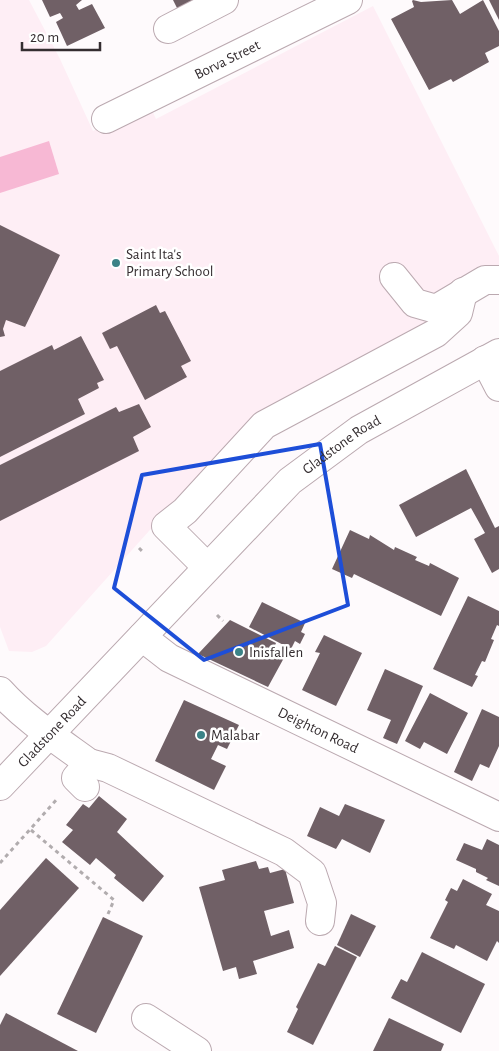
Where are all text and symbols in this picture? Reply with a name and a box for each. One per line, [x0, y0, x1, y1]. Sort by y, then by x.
scale bar [22, 20, 100, 52]
text: 20 m [30, 30, 59, 45]
street label: Borva Street [192, 37, 263, 82]
place label: Saint Ita's Primary School [126, 247, 214, 279]
marker: Saint Ita's Primary School [110, 257, 122, 269]
street label: Gladstone Road [300, 413, 383, 477]
place label: Inisfallen [249, 645, 303, 660]
marker: Inisfallen [233, 646, 245, 658]
street label: Gladstone Road [15, 693, 89, 770]
street label: Deighton Road [276, 705, 361, 756]
place label: Malabar [211, 728, 260, 743]
marker: Malabar [195, 729, 207, 741]

